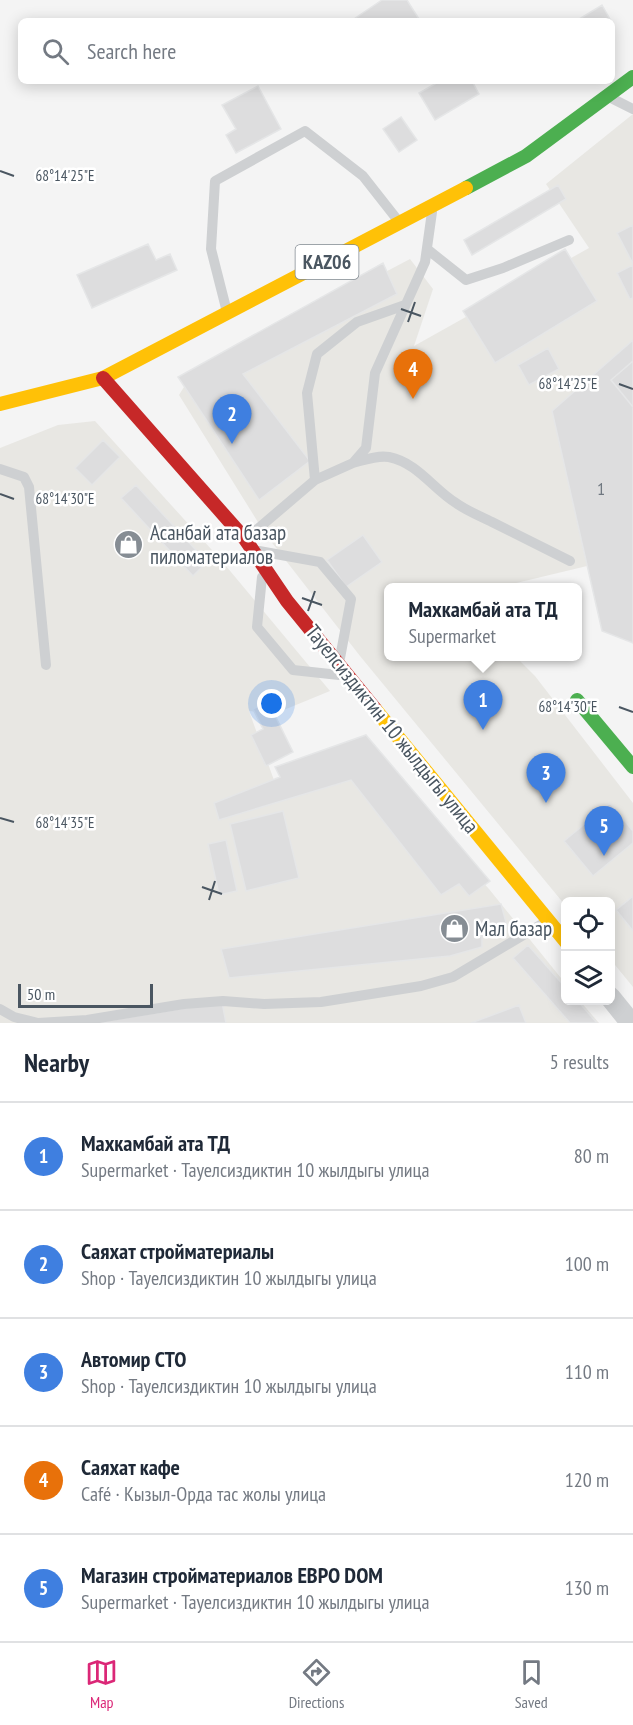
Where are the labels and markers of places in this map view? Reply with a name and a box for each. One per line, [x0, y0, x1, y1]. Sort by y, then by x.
pin: 4 [394, 350, 432, 399]
pin: 2 [212, 394, 252, 444]
place label: Асанбай ата базар пиломатериалов [150, 519, 286, 570]
shop icon: Асанбай ата базар пиломатериалов [113, 529, 145, 561]
pin: 1 [464, 680, 502, 730]
pin: 3 [526, 754, 566, 803]
pin: 5 [584, 806, 624, 856]
shop icon: Мал базар [438, 913, 470, 945]
place label: Мал базар [475, 915, 552, 942]

